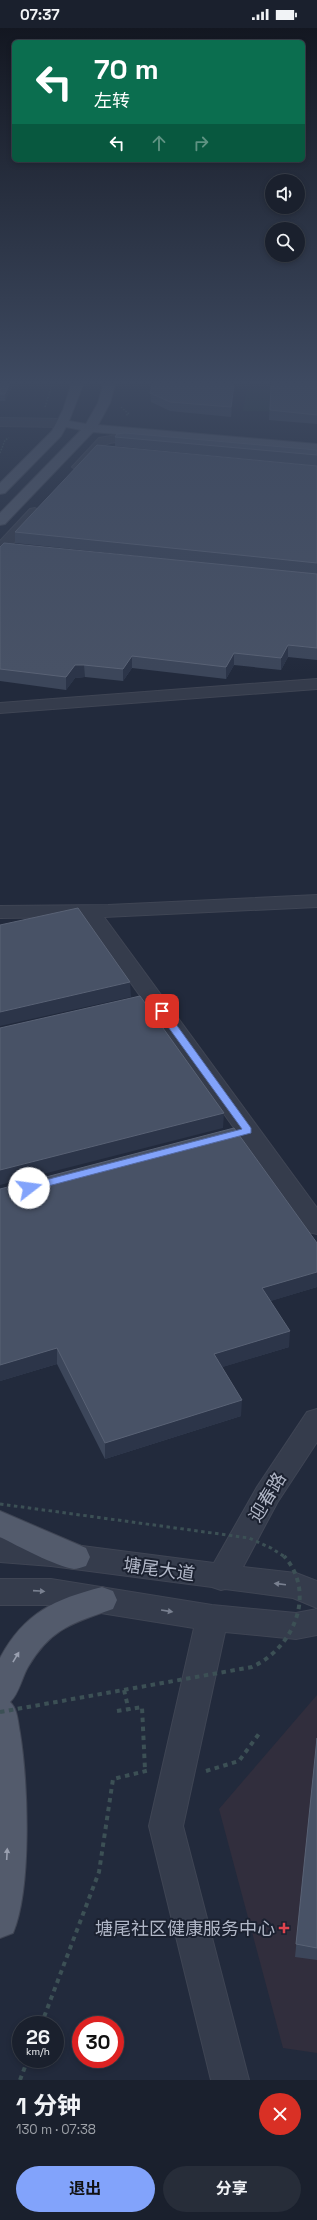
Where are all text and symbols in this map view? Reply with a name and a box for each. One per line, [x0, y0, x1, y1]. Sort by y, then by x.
text: 07:37 [20, 5, 60, 24]
text: 70 m [94, 51, 159, 87]
icon: left [28, 56, 80, 108]
text: 左转 [94, 89, 130, 112]
icon: left [106, 132, 128, 154]
icon: ahead [148, 132, 170, 154]
icon: right [190, 132, 212, 154]
map controls [265, 174, 305, 262]
button: sound [265, 174, 305, 214]
button: search [265, 222, 305, 262]
pin [145, 994, 179, 1028]
icon: arrive [151, 1000, 173, 1022]
position arrow [8, 1167, 50, 1209]
street label: 迎春路 [243, 1468, 291, 1526]
street label: 塘尾大道 [122, 1553, 196, 1585]
one-way arrow [274, 1581, 286, 1588]
one-way arrow [33, 1588, 45, 1595]
one-way arrow [161, 1608, 174, 1614]
one-way arrow [13, 1651, 20, 1663]
one-way arrow [4, 1848, 11, 1860]
place label: 塘尾社区健康服务中心 [95, 1917, 275, 1940]
marker: 塘尾社区健康服务中心 [278, 1922, 290, 1934]
speed limit sign: 30 [72, 2016, 124, 2068]
text: 26 [26, 2024, 50, 2050]
text: km/h [26, 2045, 50, 2058]
text: 1 分钟 [16, 2090, 81, 2121]
button: close [259, 2093, 301, 2135]
text: 130 m · 07:38 [16, 2121, 96, 2138]
button: 退出 [16, 2166, 155, 2212]
button: 分享 [163, 2166, 301, 2212]

